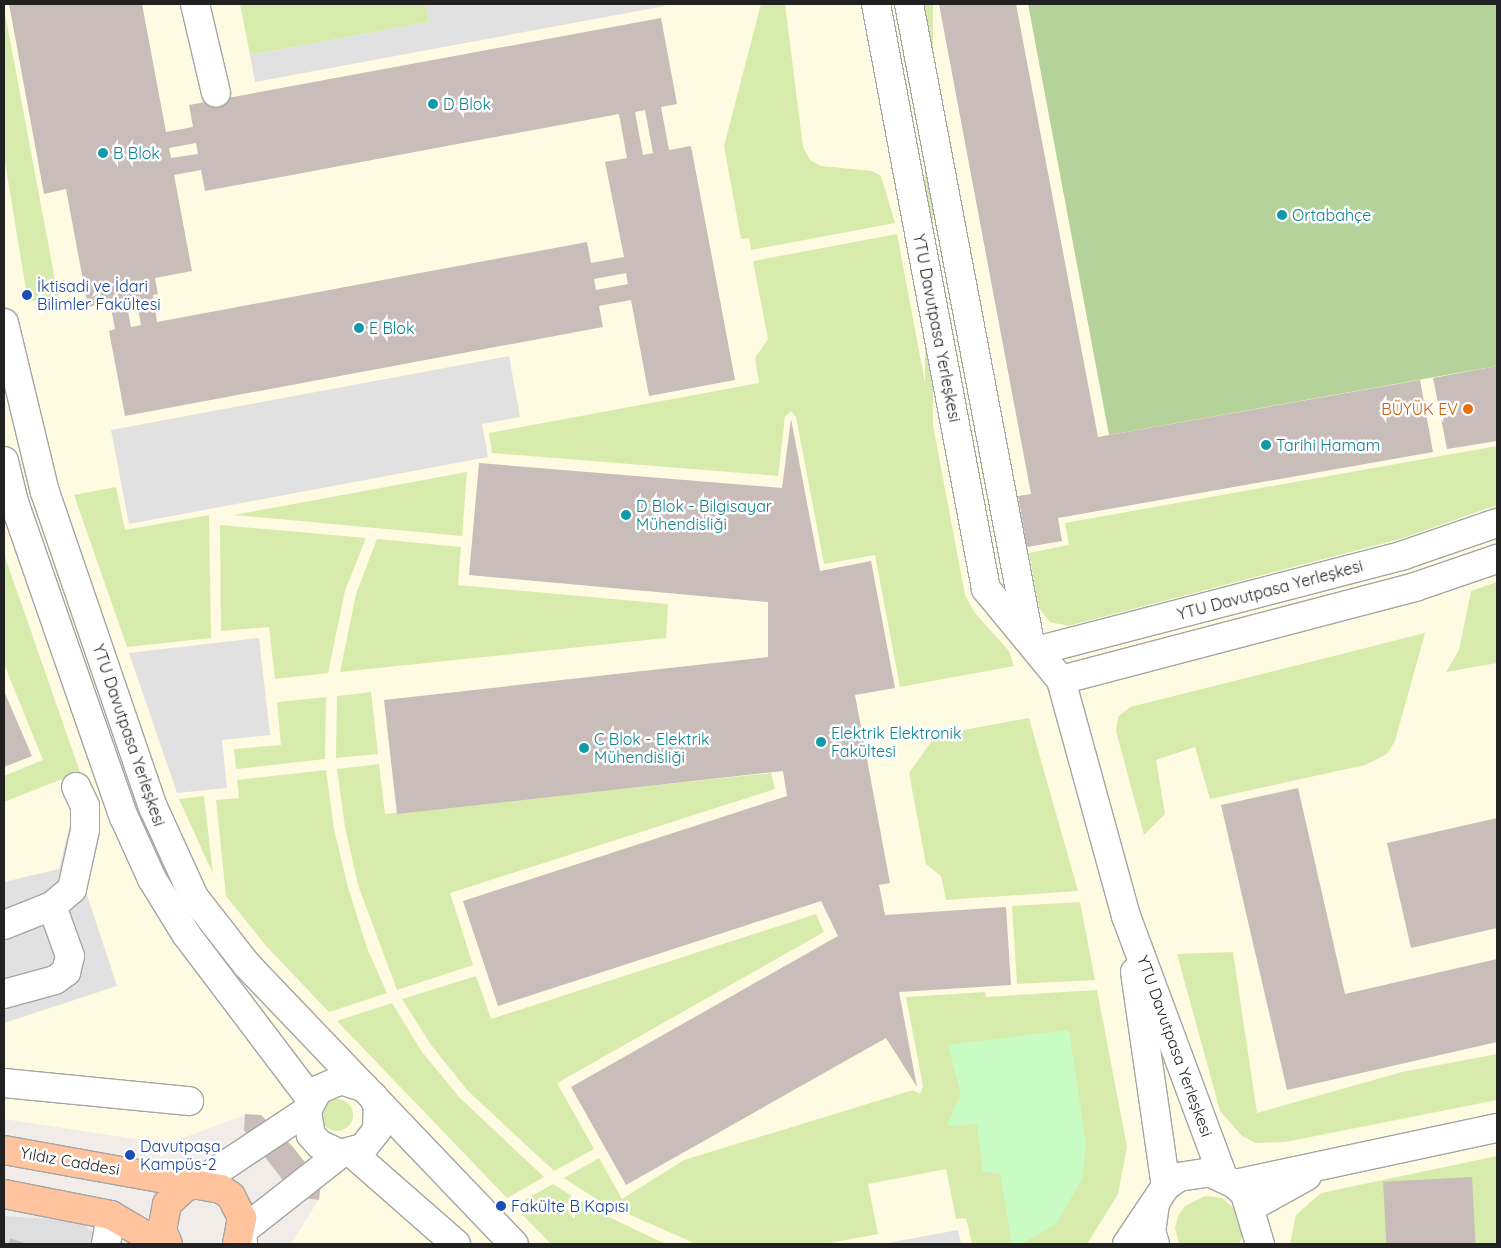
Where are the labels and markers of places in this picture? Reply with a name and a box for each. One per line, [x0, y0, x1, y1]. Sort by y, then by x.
place label: D Blok [443, 94, 491, 114]
marker: D Blok [427, 98, 439, 110]
place label: B Blok [113, 143, 160, 163]
marker: B Blok [97, 147, 109, 159]
place label: Ortabahçe [1292, 205, 1371, 225]
marker: Ortabahçe [1276, 209, 1288, 221]
place label: İktisadi ve İdari Bilimler Fakültesi [37, 276, 161, 314]
marker: İktisadi ve İdari Bilimler Fakültesi [21, 289, 33, 301]
place label: E Blok [369, 318, 415, 338]
marker: E Blok [353, 322, 365, 334]
place label: BÜYÜK EV [1381, 399, 1458, 419]
marker: BÜYÜK EV [1462, 403, 1474, 415]
place label: Tarihi Hamam [1276, 435, 1380, 455]
marker: Tarihi Hamam [1260, 439, 1272, 451]
place label: D Blok - Bilgisayar Mühendisliği [636, 496, 772, 534]
marker: D Blok - Bilgisayar Mühendisliği [620, 509, 632, 521]
place label: Elektrik Elektronik Fakültesi [831, 723, 961, 761]
place label: C Blok - Elektrik Mühendisliği [594, 729, 710, 767]
marker: Elektrik Elektronik Fakültesi [815, 736, 827, 748]
marker: C Blok - Elektrik Mühendisliği [578, 742, 590, 754]
place label: Davutpaşa Kampüs-2 [140, 1136, 221, 1174]
marker: Davutpaşa Kampüs-2 [124, 1149, 136, 1161]
place label: Fakülte B Kapısı [511, 1196, 629, 1216]
marker: Fakülte B Kapısı [495, 1200, 507, 1212]

